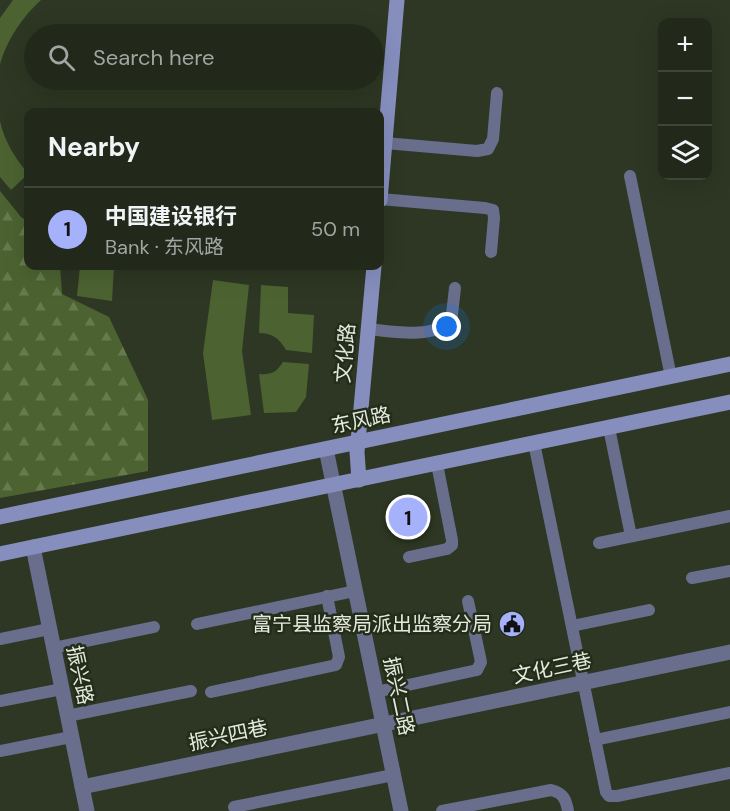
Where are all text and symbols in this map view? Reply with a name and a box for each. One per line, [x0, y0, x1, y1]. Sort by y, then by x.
map controls [658, 18, 712, 180]
button: + [658, 18, 712, 72]
search box [24, 24, 384, 90]
icon: search [45, 41, 78, 74]
text: Search here [93, 43, 214, 72]
button: − [658, 72, 712, 126]
button: layers [658, 126, 712, 180]
text: Nearby [48, 130, 140, 164]
text: 中国建设银行 [105, 202, 237, 231]
text: 1 [64, 216, 71, 242]
text: 50 m [311, 216, 360, 242]
text: Bank · 东风路 [105, 234, 224, 260]
your location [432, 312, 461, 341]
street label: 文化路 [329, 322, 361, 384]
street label: 东风路 [329, 401, 393, 439]
pin: 1 [388, 494, 428, 540]
public building icon: 富宁县监察局派出监察分局 [497, 609, 527, 639]
place label: 富宁县监察局派出监察分局 [252, 611, 492, 637]
street label: 振兴路 [61, 643, 99, 707]
street label: 文化三巷 [510, 647, 594, 689]
street label: 振兴二路 [378, 654, 420, 738]
street label: 振兴四巷 [186, 714, 270, 756]

